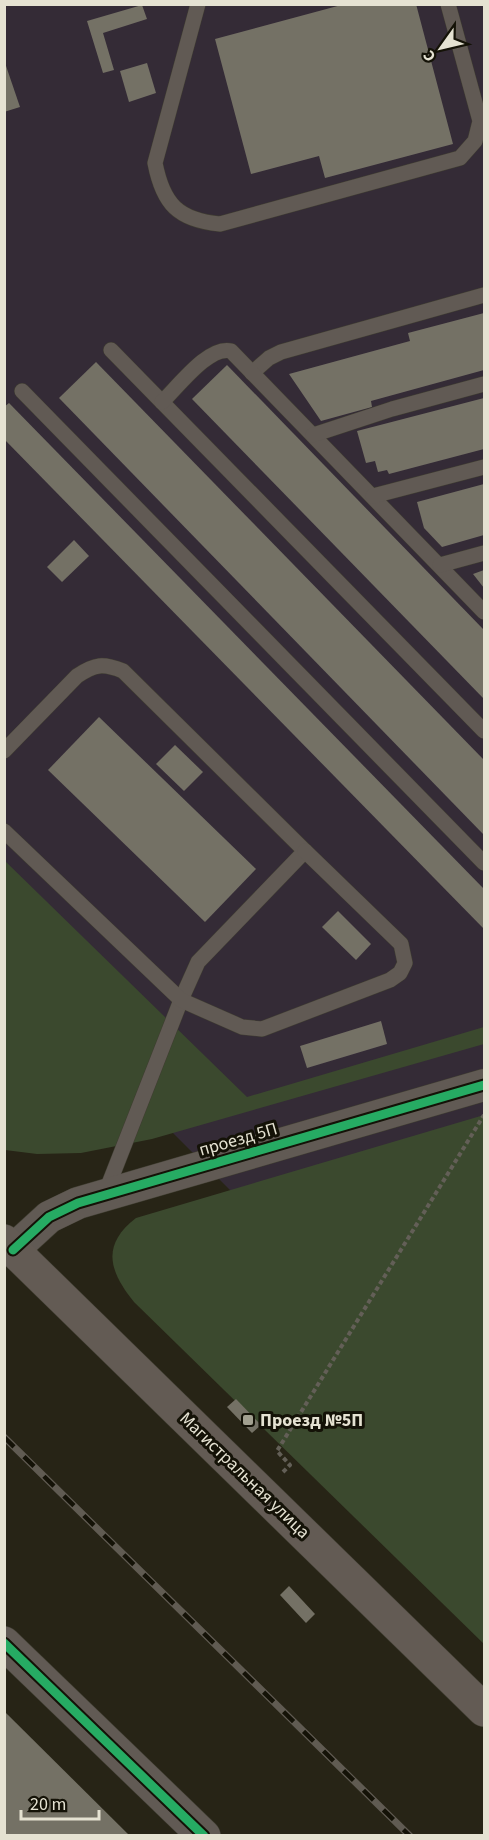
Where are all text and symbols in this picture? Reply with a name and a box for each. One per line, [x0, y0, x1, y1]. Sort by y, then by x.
north arrow [411, 18, 471, 78]
text: С [418, 46, 441, 66]
street label: проезд 5П [196, 1116, 280, 1163]
street label: Магистральная улица [174, 1406, 315, 1544]
place label: Проезд №5П [260, 1408, 363, 1433]
marker: Проезд №5П [241, 1413, 255, 1427]
scale bar [21, 1783, 99, 1821]
text: 20 m [30, 1792, 66, 1817]

